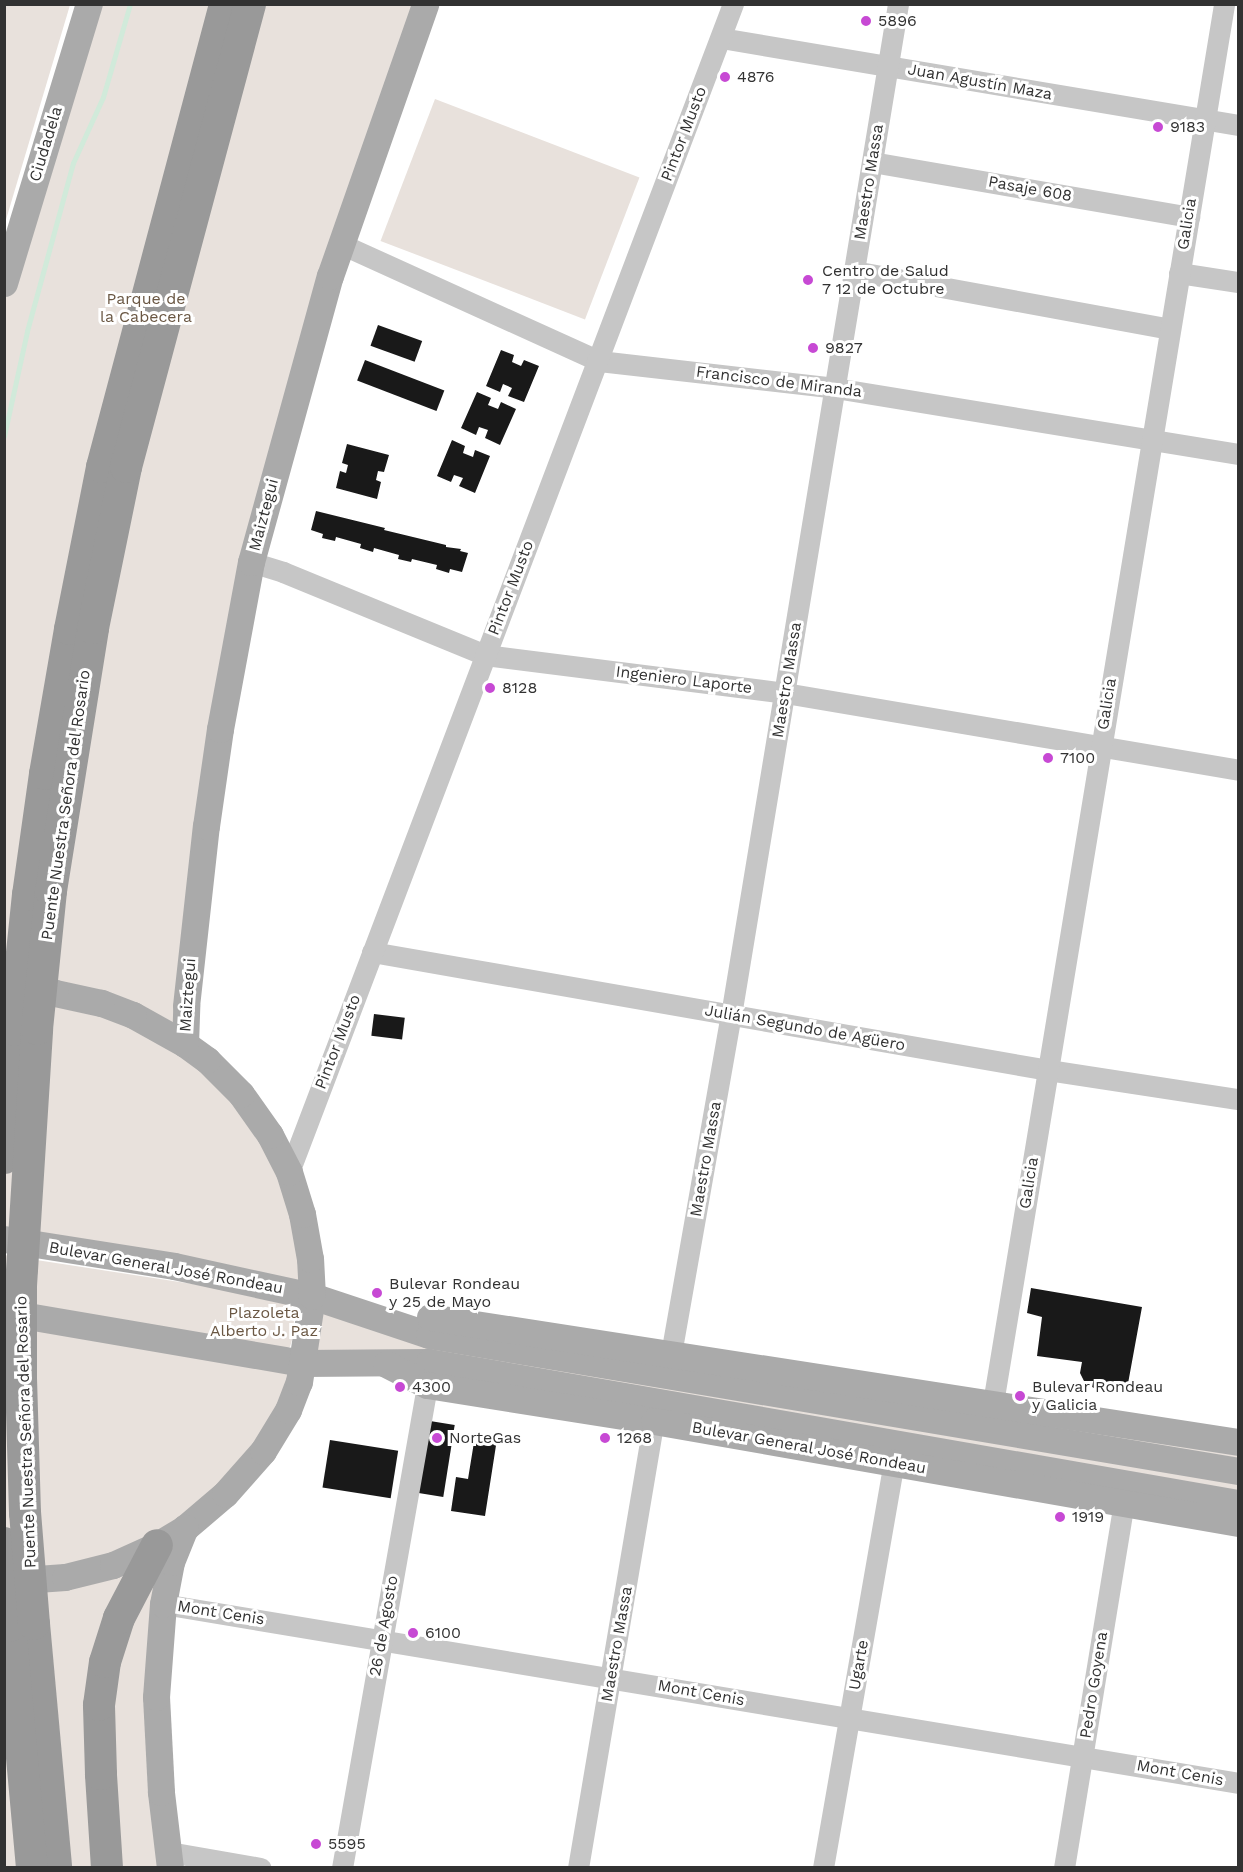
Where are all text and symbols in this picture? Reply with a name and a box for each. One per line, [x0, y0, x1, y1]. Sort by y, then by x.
place label: 5896 [878, 11, 917, 31]
marker: 5896 [859, 14, 873, 28]
street label: Juan Agustín Maza [906, 60, 1054, 104]
place label: 4876 [737, 67, 774, 87]
marker: 4876 [718, 70, 732, 84]
street label: Pintor Musto [657, 84, 711, 184]
street label: Ciudadela [26, 104, 66, 184]
place label: 9183 [1170, 117, 1205, 137]
marker: 9183 [1151, 120, 1165, 134]
street label: Maestro Massa [850, 123, 888, 241]
street label: Pasaje 608 [987, 172, 1073, 206]
street label: Galicia [1173, 197, 1201, 251]
place label: Centro de Salud 7 12 de Octubre [822, 261, 949, 299]
marker: Centro de Salud 7 12 de Octubre [799, 271, 817, 289]
park label: Parque de la Cabecera [100, 289, 192, 327]
place label: 9827 [825, 338, 863, 358]
marker: 9827 [806, 341, 820, 355]
street label: Francisco de Miranda [695, 362, 863, 402]
street label: Maiztegui [245, 477, 283, 553]
street label: Pintor Musto [484, 538, 538, 638]
street label: Maestro Massa [768, 621, 806, 739]
street label: Ingeniero Laporte [615, 662, 753, 698]
street label: Puente Nuestra Señora del Rosario [37, 668, 95, 942]
street label: Galicia [1093, 677, 1121, 731]
place label: 8128 [502, 678, 537, 698]
marker: 8128 [483, 681, 497, 695]
place label: 7100 [1060, 748, 1095, 768]
marker: 7100 [1041, 751, 1055, 765]
street label: Maiztegui [176, 957, 200, 1033]
street label: Pintor Musto [311, 992, 365, 1092]
street label: Julián Segundo de Agüero [703, 1001, 907, 1055]
street label: Maestro Massa [686, 1100, 726, 1218]
street label: Galicia [1015, 1156, 1043, 1210]
street label: Bulevar General José Rondeau [47, 1238, 285, 1298]
place label: Bulevar Rondeau y 25 de Mayo [389, 1274, 520, 1312]
marker: Bulevar Rondeau y 25 de Mayo [370, 1286, 384, 1300]
street label: Puente Nuestra Señora del Rosario [12, 1295, 40, 1569]
park label: Plazoleta Alberto J. Paz [210, 1303, 318, 1341]
place label: 4300 [412, 1377, 451, 1397]
place label: Bulevar Rondeau y Galicia [1032, 1377, 1163, 1415]
marker: 4300 [393, 1380, 407, 1394]
marker: Bulevar Rondeau y Galicia [1013, 1389, 1027, 1403]
street label: Bulevar General José Rondeau [690, 1418, 928, 1478]
place label: NorteGas [449, 1428, 521, 1448]
place label: 1268 [617, 1428, 652, 1448]
marker: NorteGas [430, 1431, 444, 1445]
marker: 1268 [598, 1431, 612, 1445]
place label: 1919 [1072, 1507, 1104, 1527]
marker: 1919 [1053, 1510, 1067, 1524]
street label: 26 de Agosto [366, 1574, 402, 1678]
street label: Maestro Massa [597, 1585, 637, 1703]
street label: Mont Cenis [176, 1597, 266, 1629]
place label: 6100 [425, 1623, 461, 1643]
marker: 6100 [406, 1626, 420, 1640]
street label: Pedro Goyena [1076, 1630, 1112, 1740]
street label: Ugarte [845, 1638, 873, 1692]
street label: Mont Cenis [656, 1676, 746, 1710]
street label: Mont Cenis [1135, 1756, 1225, 1790]
place label: 5595 [328, 1834, 366, 1854]
marker: 5595 [309, 1837, 323, 1851]

